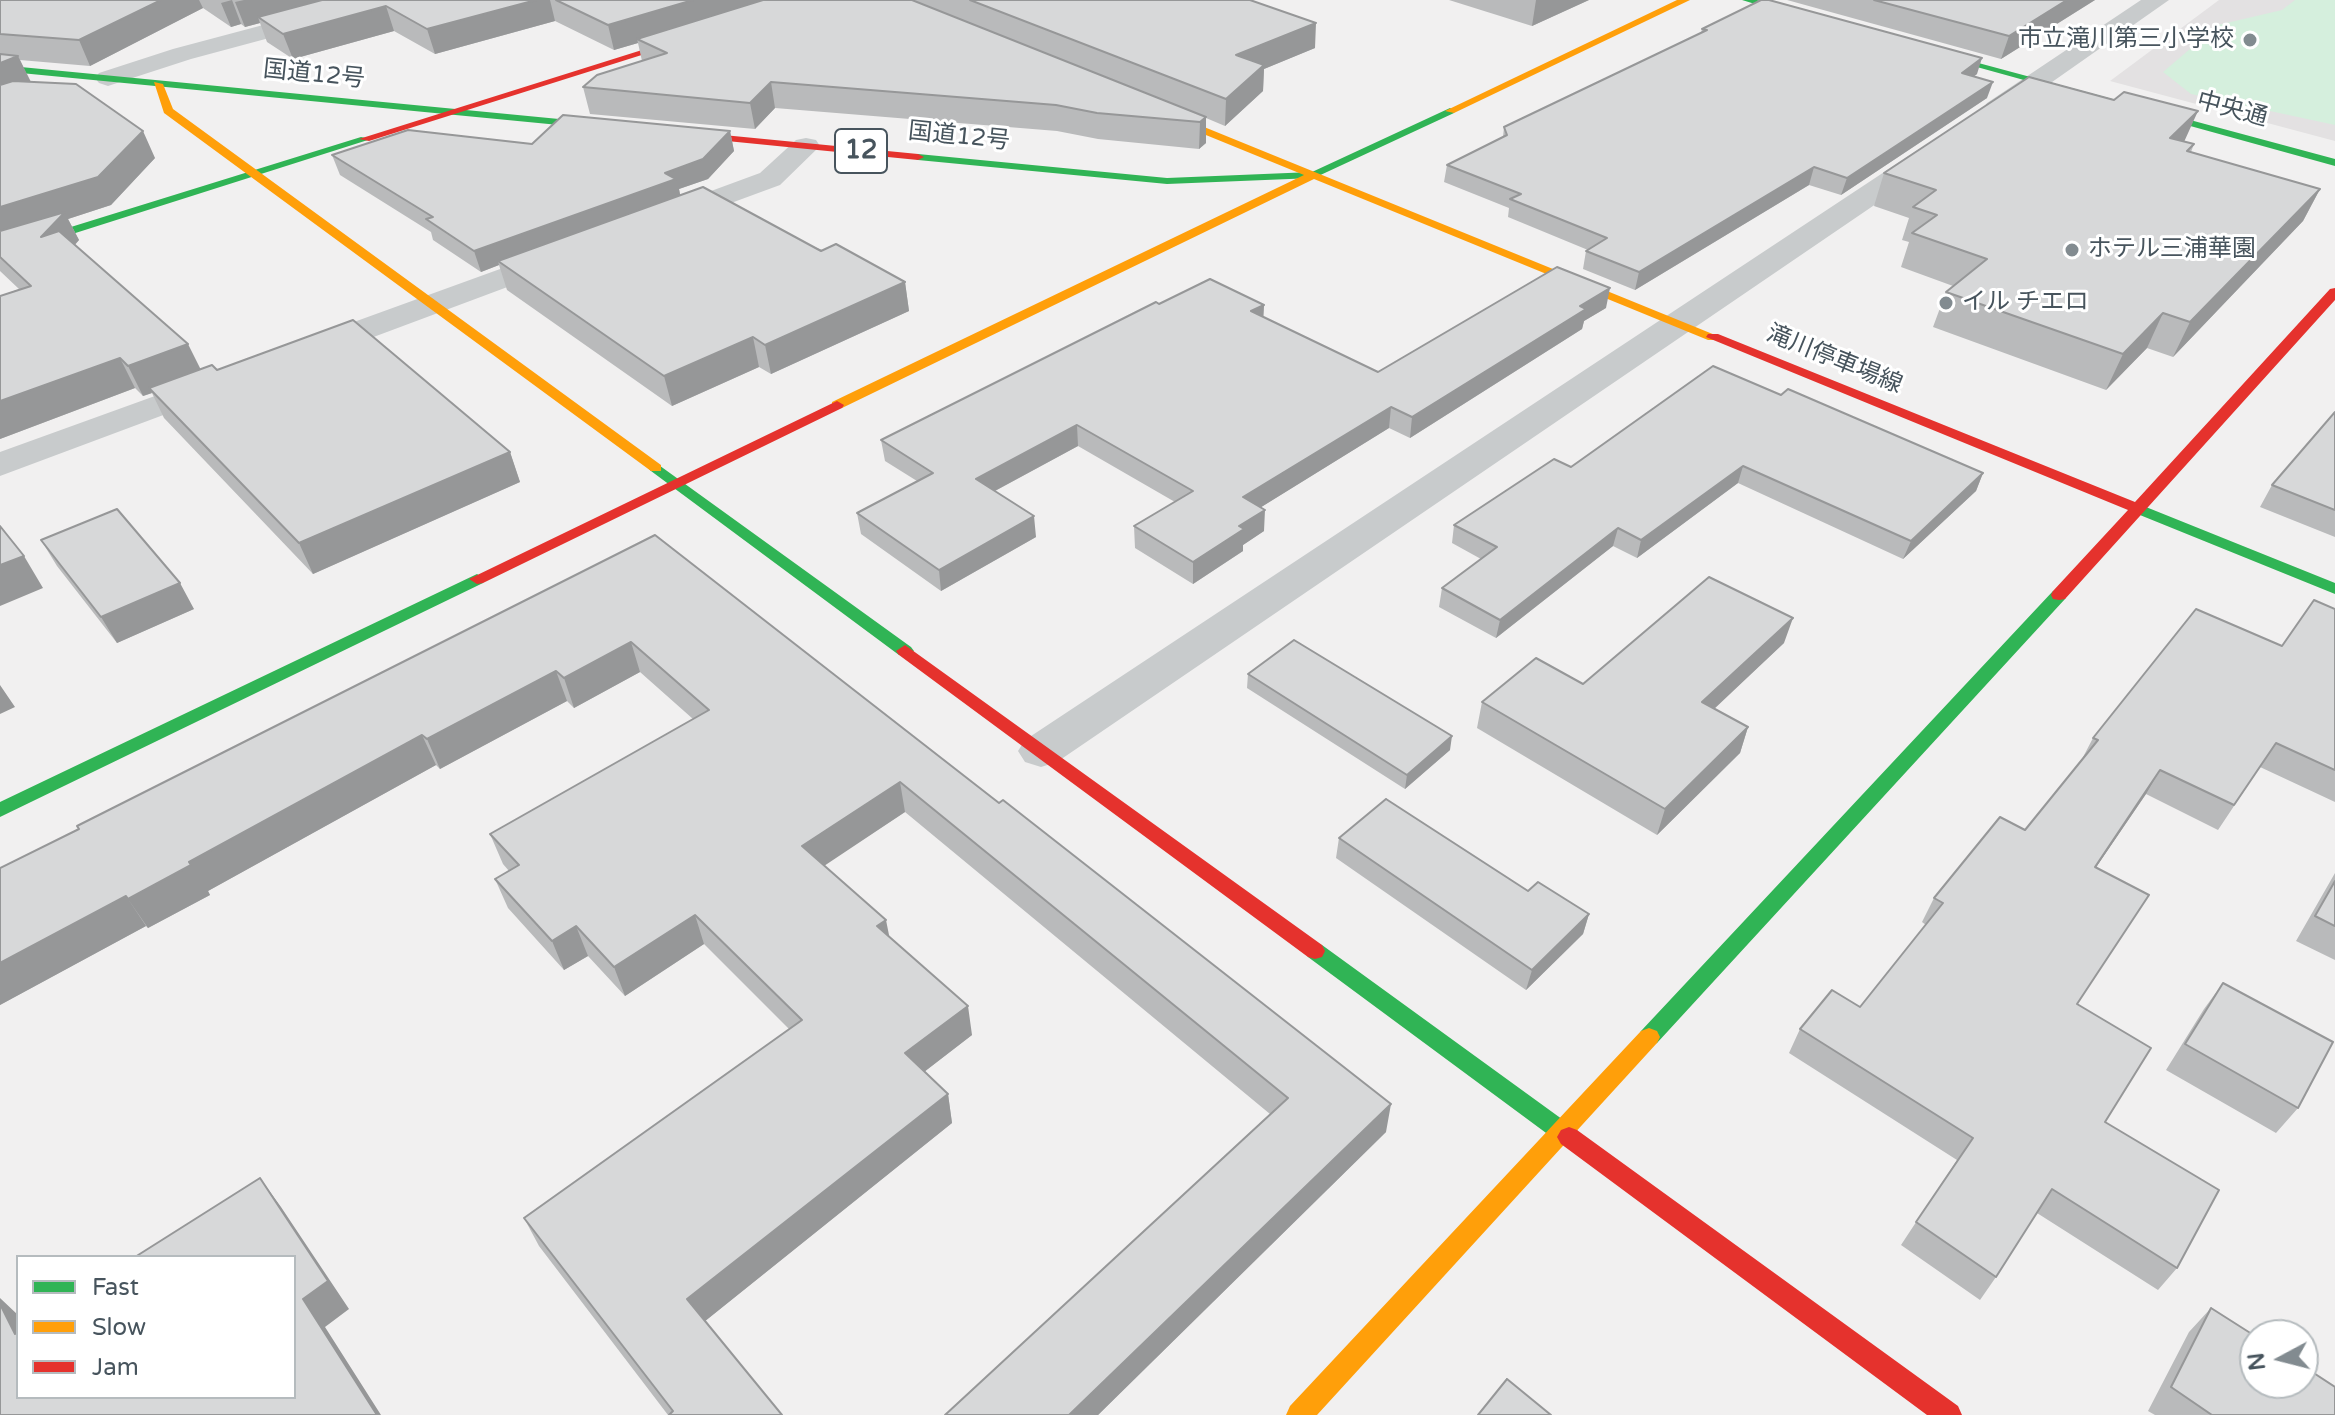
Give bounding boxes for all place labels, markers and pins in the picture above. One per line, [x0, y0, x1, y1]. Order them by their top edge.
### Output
place label: 市立滝川第三小学校 [2018, 26, 2234, 54]
marker: 市立滝川第三小学校 [2241, 31, 2259, 49]
place label: ホテル三浦華園 [2088, 236, 2256, 264]
marker: ホテル三浦華園 [2063, 241, 2081, 259]
place label: イル チエロ [1962, 289, 2088, 317]
marker: イル チエロ [1937, 294, 1955, 312]

